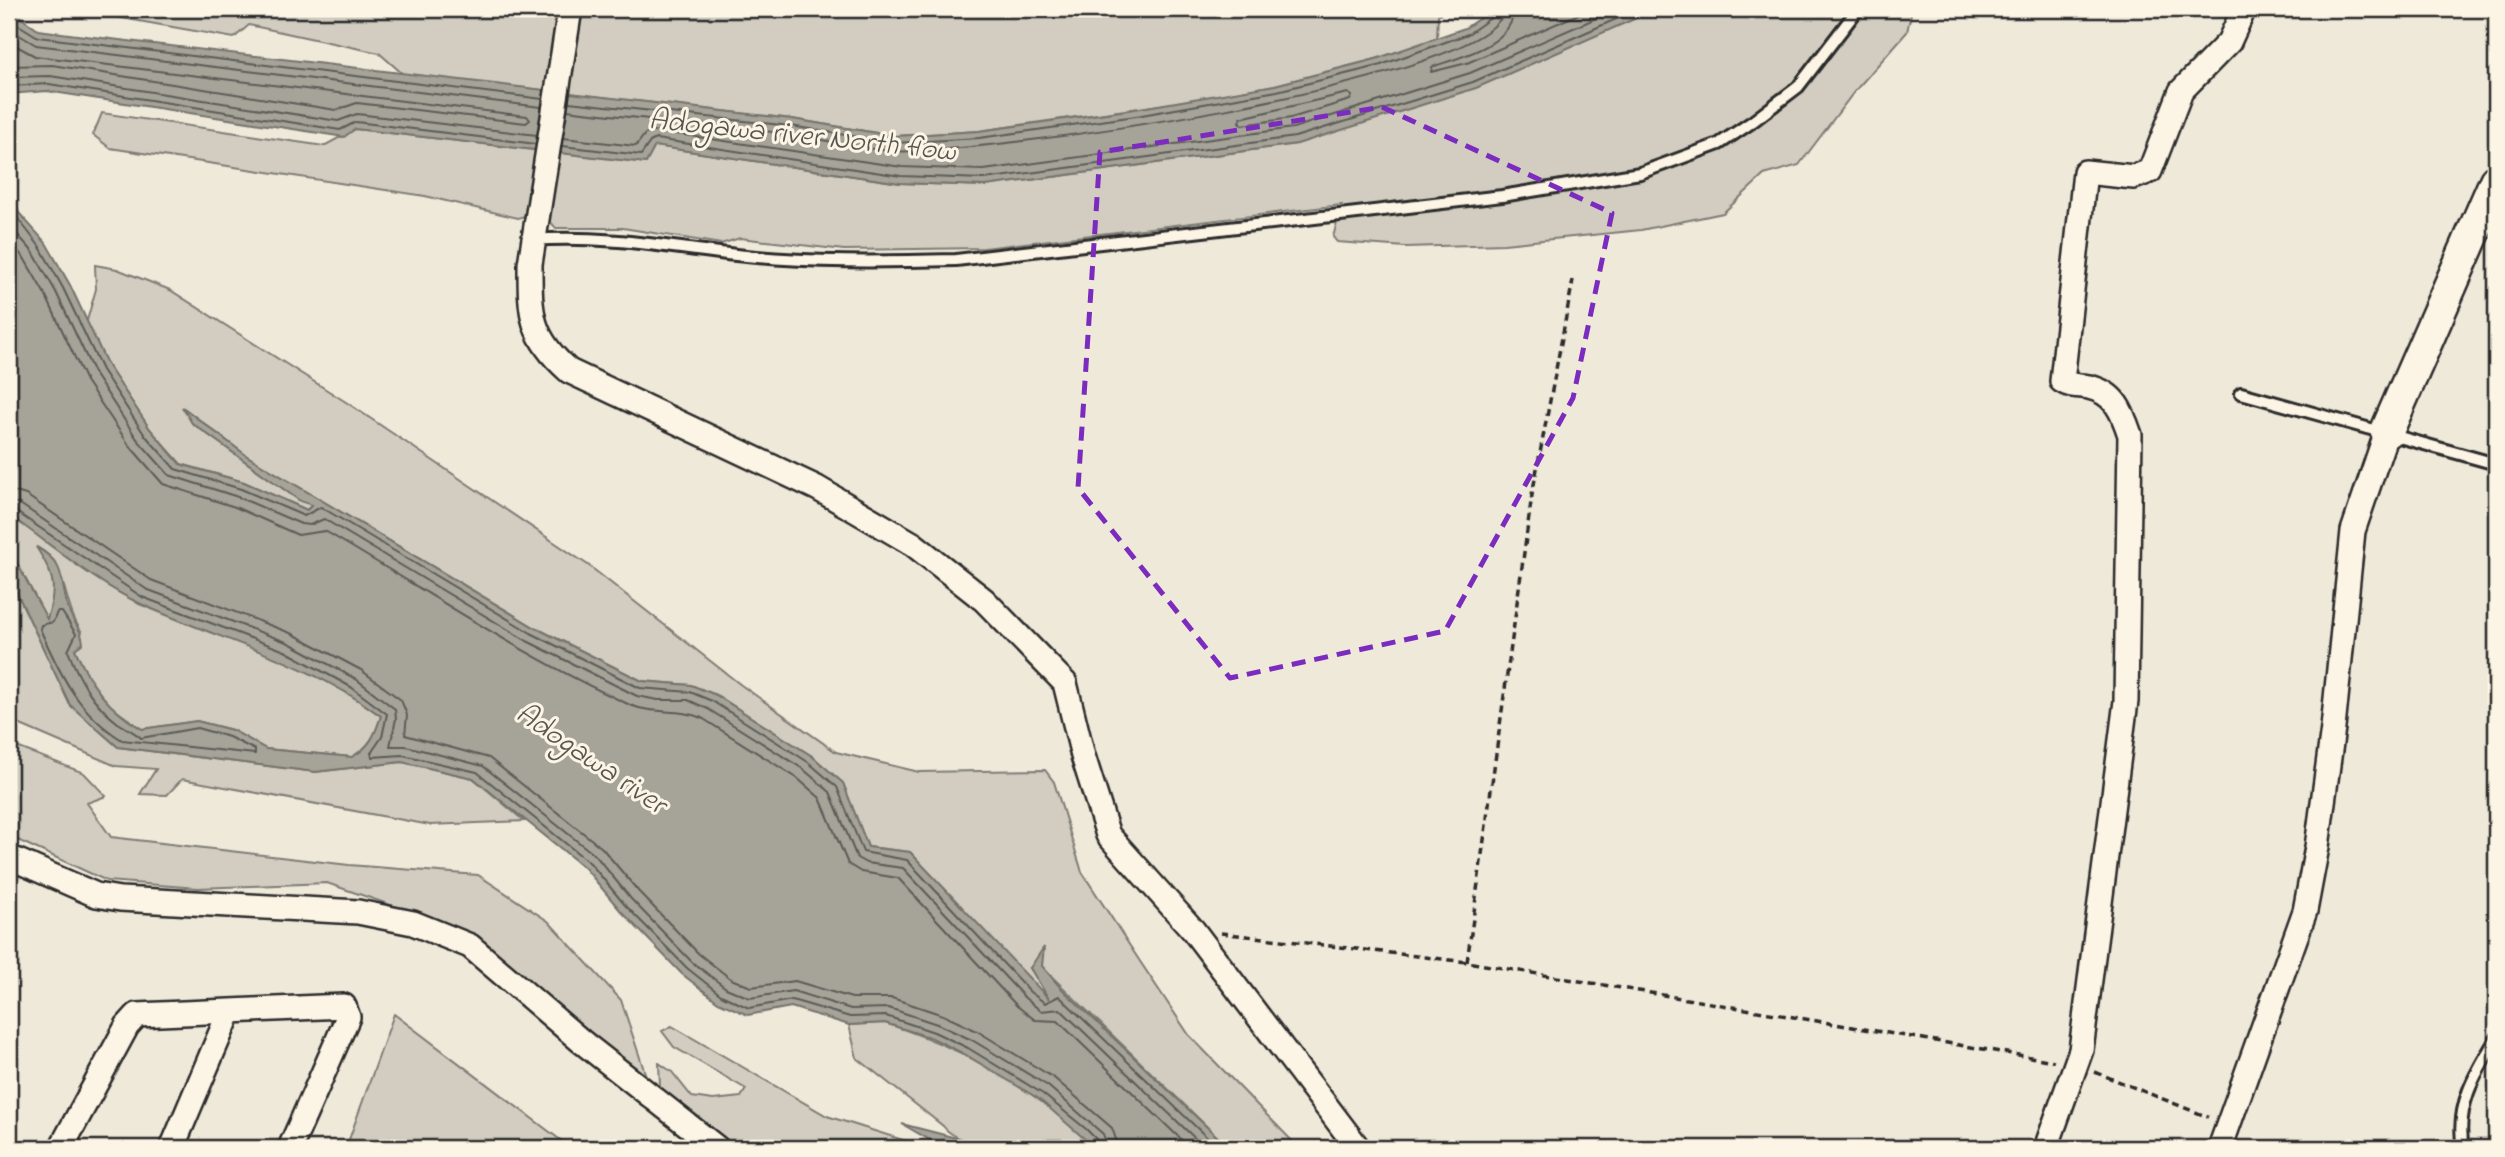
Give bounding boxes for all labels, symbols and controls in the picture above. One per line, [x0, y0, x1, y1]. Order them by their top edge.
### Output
water label: Adogawa river North flow [646, 99, 958, 175]
water label: Adogawa river [506, 693, 677, 829]

